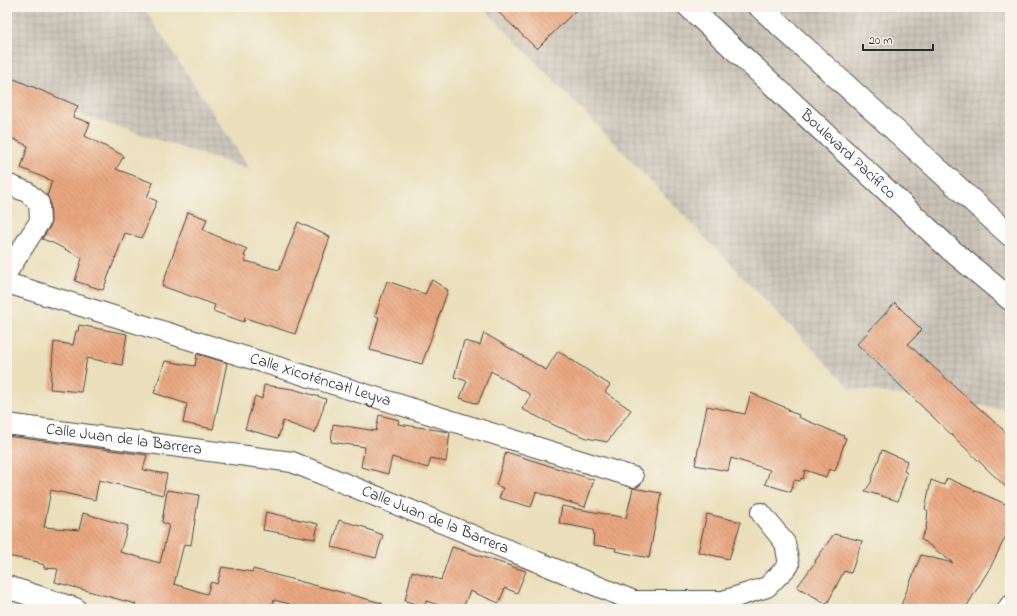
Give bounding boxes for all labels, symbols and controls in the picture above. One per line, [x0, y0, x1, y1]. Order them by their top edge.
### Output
scale bar [863, 26, 933, 52]
text: 20 m [869, 32, 892, 50]
street label: Boulevard Pacífico [794, 103, 902, 205]
street label: Calle Xicoténcatl Leyva [247, 347, 394, 413]
street label: Calle Juan de la Barrera [44, 417, 203, 462]
street label: Calle Juan de la Barrera [358, 479, 512, 561]

